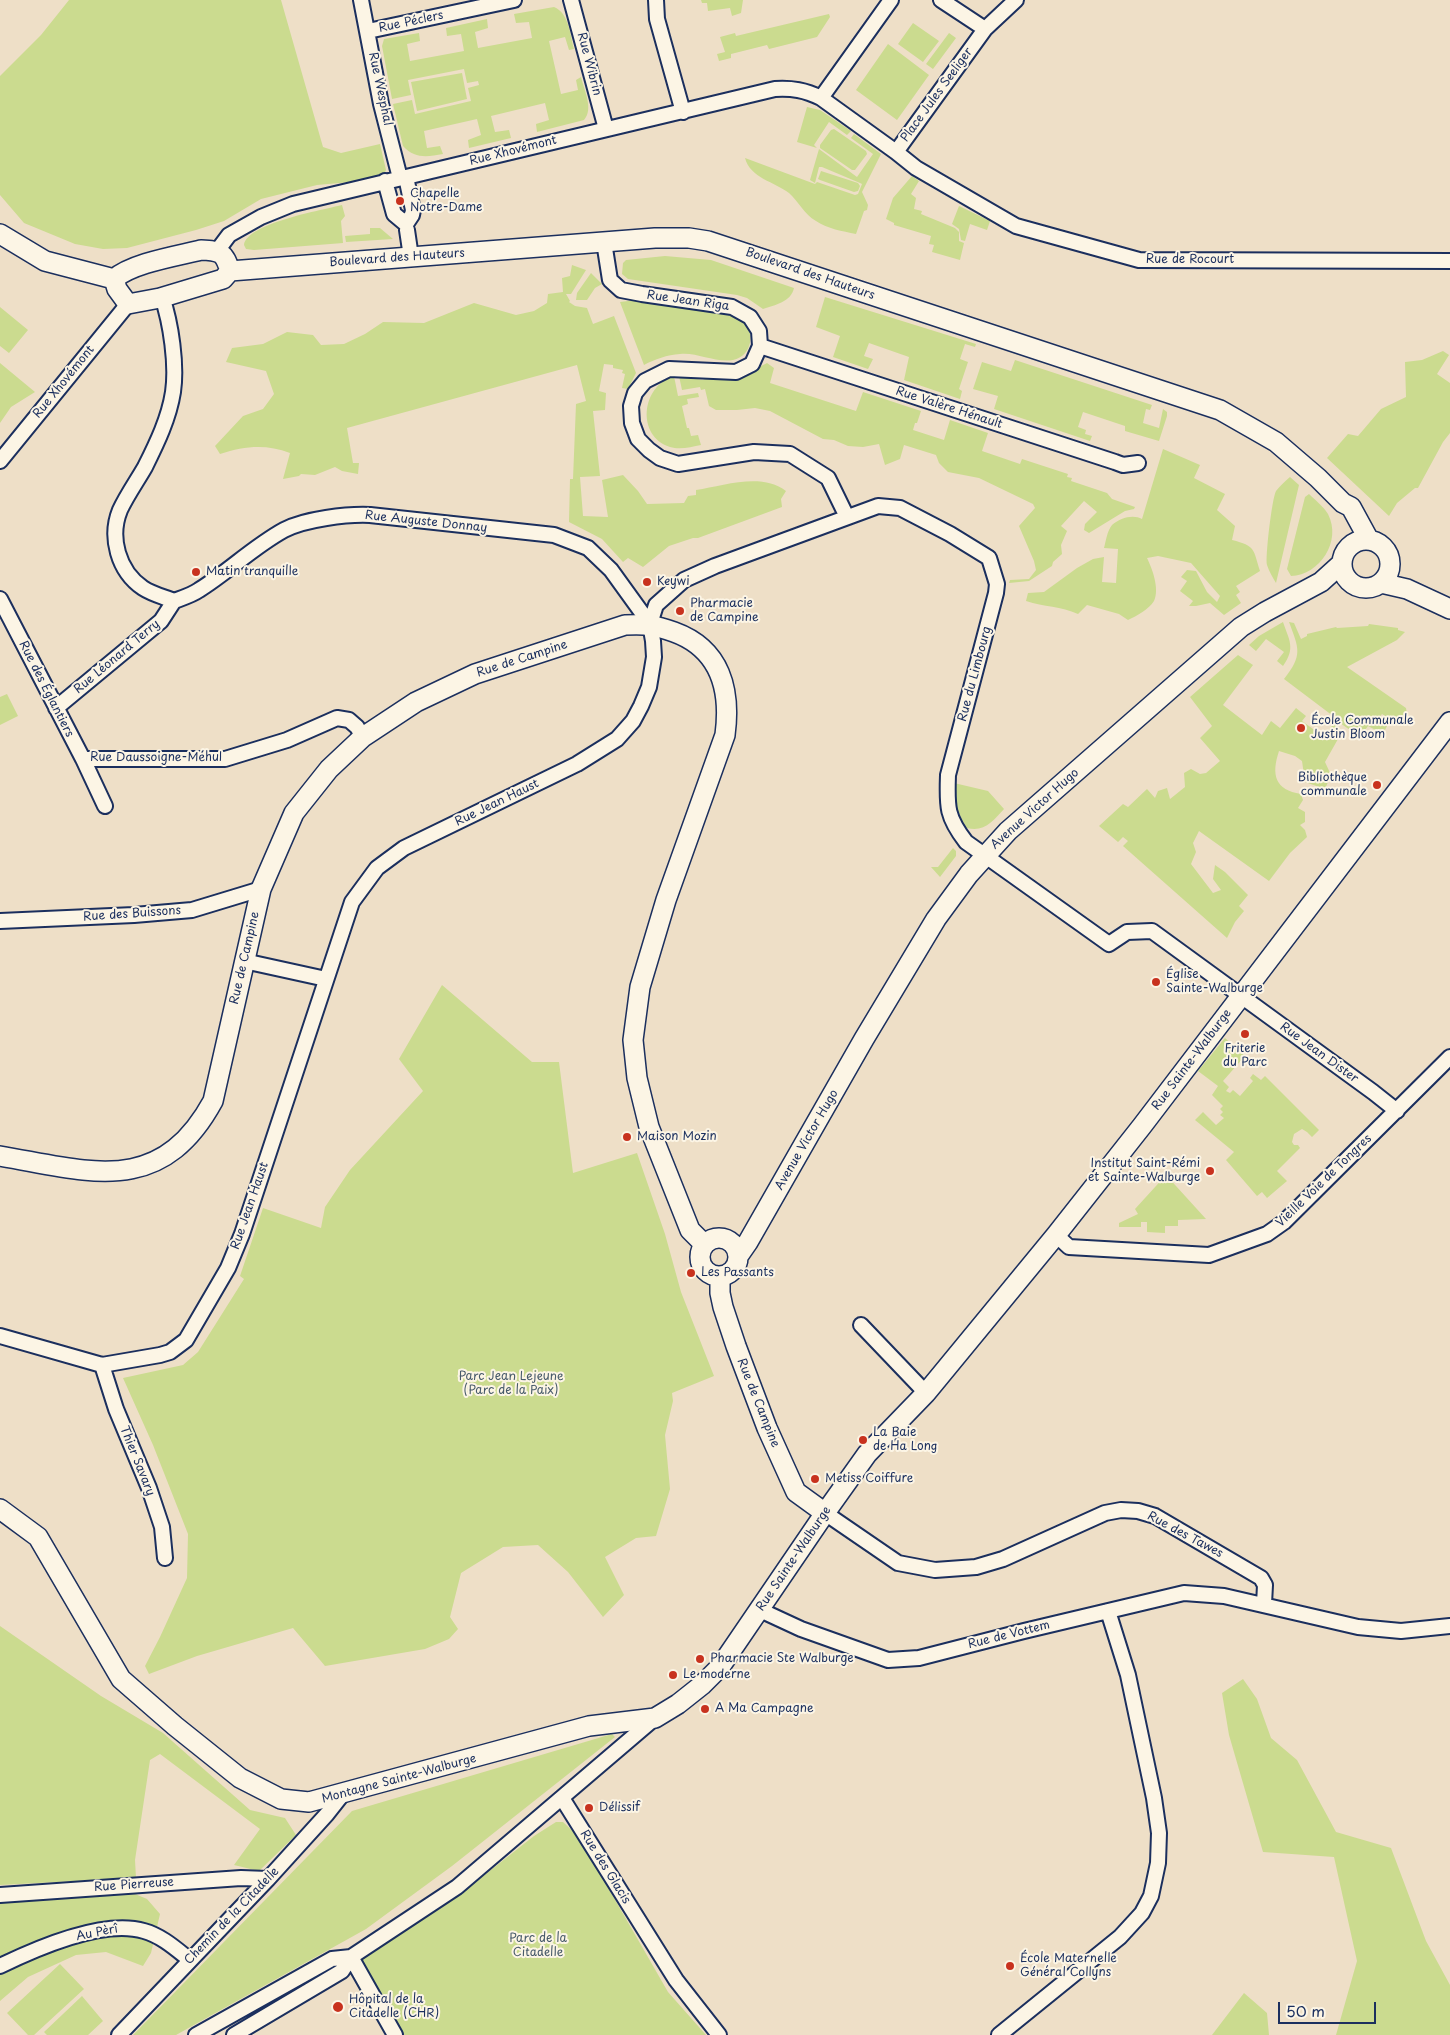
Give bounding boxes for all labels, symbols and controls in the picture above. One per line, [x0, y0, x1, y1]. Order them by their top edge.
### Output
street label: Rue Péclers [377, 8, 445, 36]
street label: Rue Wibrin [574, 31, 604, 97]
street label: Place Jules Seeliger [898, 45, 976, 145]
street label: Rue Wesphal [365, 51, 395, 127]
street label: Rue Xhovémont [468, 133, 558, 169]
place label: Chapelle Notre-Dame [410, 187, 482, 215]
marker: Chapelle Notre-Dame [394, 195, 406, 207]
street label: Boulevard des Hauteurs [743, 245, 877, 303]
street label: Boulevard des Hauteurs [329, 246, 465, 270]
street label: Rue de Rocourt [1146, 253, 1234, 267]
street label: Rue Jean Riga [646, 288, 730, 314]
street label: Rue Xhovémont [30, 343, 98, 421]
street label: Rue Valère Hénault [894, 384, 1004, 432]
street label: Rue Auguste Donnay [364, 508, 488, 536]
place label: Matin tranquille [206, 565, 298, 579]
marker: Matin tranquille [190, 566, 202, 578]
place label: Keywi [657, 575, 689, 589]
marker: Keywi [641, 576, 653, 588]
place label: Pharmacie de Campine [690, 597, 759, 625]
marker: Pharmacie de Campine [674, 605, 686, 617]
street label: Rue Léonard Terry [71, 617, 163, 697]
street label: Rue du Limbourg [955, 625, 995, 723]
street label: Rue des Églantiers [15, 638, 77, 740]
street label: Rue de Campine [475, 638, 569, 680]
place label: École Communale Justin Bloom [1311, 714, 1414, 742]
marker: École Communale Justin Bloom [1295, 722, 1307, 734]
street label: Rue Daussoigne-Méhul [90, 751, 222, 765]
street label: Avenue Victor Hugo [988, 766, 1082, 852]
place label: Bibliothèque communale [1298, 771, 1367, 799]
street label: Rue Jean Haust [453, 776, 541, 830]
marker: Bibliothèque communale [1371, 779, 1383, 791]
street label: Rue des Buissons [83, 903, 181, 925]
street label: Rue de Campine [227, 910, 263, 1006]
place label: Église Sainte-Walburge [1166, 968, 1263, 996]
marker: Église Sainte-Walburge [1150, 976, 1162, 988]
street label: Rue Sainte-Walburge [1149, 1007, 1235, 1113]
street label: Rue Jean Dister [1277, 1020, 1361, 1086]
marker: Friterie du Parc [1239, 1028, 1251, 1040]
place label: Friterie du Parc [1223, 1042, 1267, 1070]
street label: Avenue Victor Hugo [772, 1087, 842, 1193]
place label: Maison Mozin [637, 1130, 717, 1144]
marker: Maison Mozin [621, 1131, 633, 1143]
street label: Vieille Voie de Tongres [1273, 1132, 1375, 1230]
place label: Institut Saint-Rémi et Sainte-Walburge [1088, 1157, 1200, 1185]
street label: Rue Jean Haust [228, 1160, 272, 1252]
marker: Institut Saint-Rémi et Sainte-Walburge [1204, 1165, 1216, 1177]
place label: Les Passants [701, 1266, 774, 1280]
marker: Les Passants [685, 1267, 697, 1279]
street label: Rue de Campine [734, 1356, 782, 1450]
park label: Parc Jean Lejeune (Parc de la Paix) [458, 1370, 564, 1398]
street label: Thier Savary [116, 1424, 158, 1498]
place label: La Baie de Ha Long [873, 1426, 938, 1454]
marker: La Baie de Ha Long [857, 1434, 869, 1446]
place label: Metiss Coiffure [825, 1472, 913, 1486]
marker: Metiss Coiffure [809, 1473, 821, 1485]
street label: Rue Sainte-Walburge [754, 1504, 834, 1614]
street label: Rue des Tawes [1145, 1509, 1225, 1561]
street label: Rue de Vottem [967, 1618, 1051, 1652]
place label: Pharmacie Ste Walburge [710, 1652, 854, 1666]
marker: Pharmacie Ste Walburge [694, 1653, 706, 1665]
place label: Le moderne [683, 1668, 750, 1682]
marker: Le moderne [667, 1669, 679, 1681]
place label: A Ma Campagne [715, 1702, 814, 1716]
marker: A Ma Campagne [699, 1703, 711, 1715]
street label: Montagne Sainte-Walburge [320, 1751, 478, 1807]
place label: Délissif [599, 1801, 640, 1815]
marker: Délissif [583, 1802, 595, 1814]
street label: Rue des Glacis [577, 1828, 633, 1906]
street label: Chemin de la Citadelle [182, 1864, 282, 1968]
street label: Rue Pierreuse [94, 1875, 174, 1895]
street label: Au Pèrî [75, 1922, 119, 1944]
park label: Parc de la Citadelle [509, 1932, 567, 1960]
place label: École Maternelle Général Collyns [1020, 1952, 1117, 1980]
marker: École Maternelle Général Collyns [1004, 1960, 1016, 1972]
scale bar [1280, 1992, 1378, 2024]
place label: Hôpital de la Citadelle (CHR) [349, 1993, 439, 2021]
text: 50 m [1286, 1999, 1325, 2022]
marker: Hôpital de la Citadelle (CHR) [331, 2000, 345, 2014]

